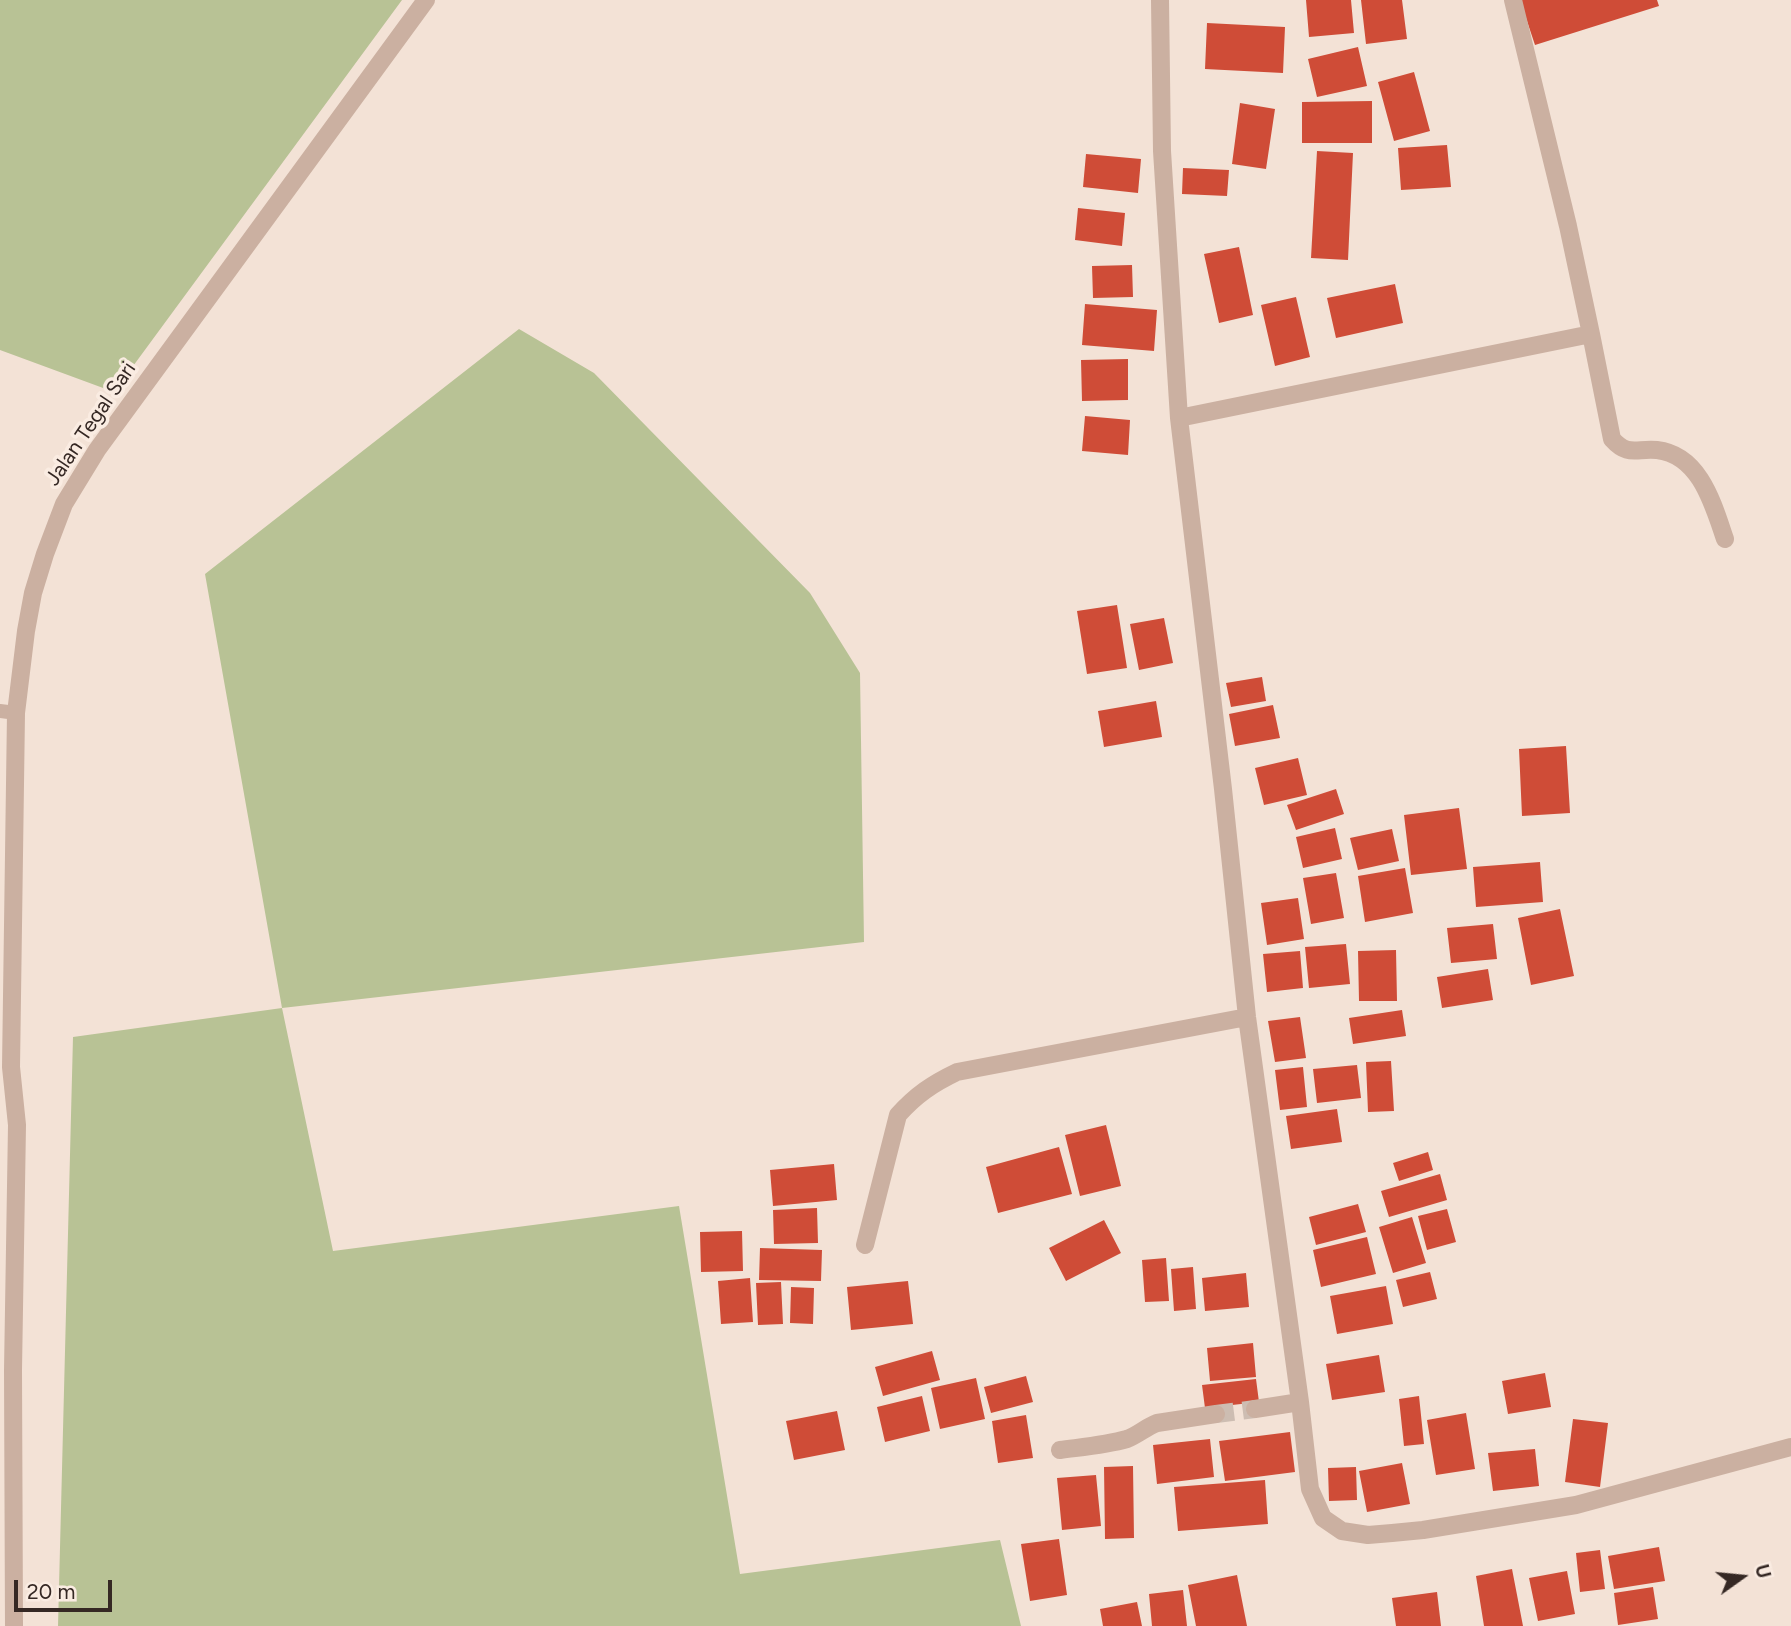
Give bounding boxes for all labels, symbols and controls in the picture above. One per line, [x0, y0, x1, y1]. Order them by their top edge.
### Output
street label: Jalan Tegal Sari [40, 357, 142, 491]
north arrow [1707, 1542, 1777, 1612]
text: U [1750, 1562, 1776, 1581]
scale bar [18, 1566, 116, 1610]
text: 20 m [27, 1579, 75, 1604]

